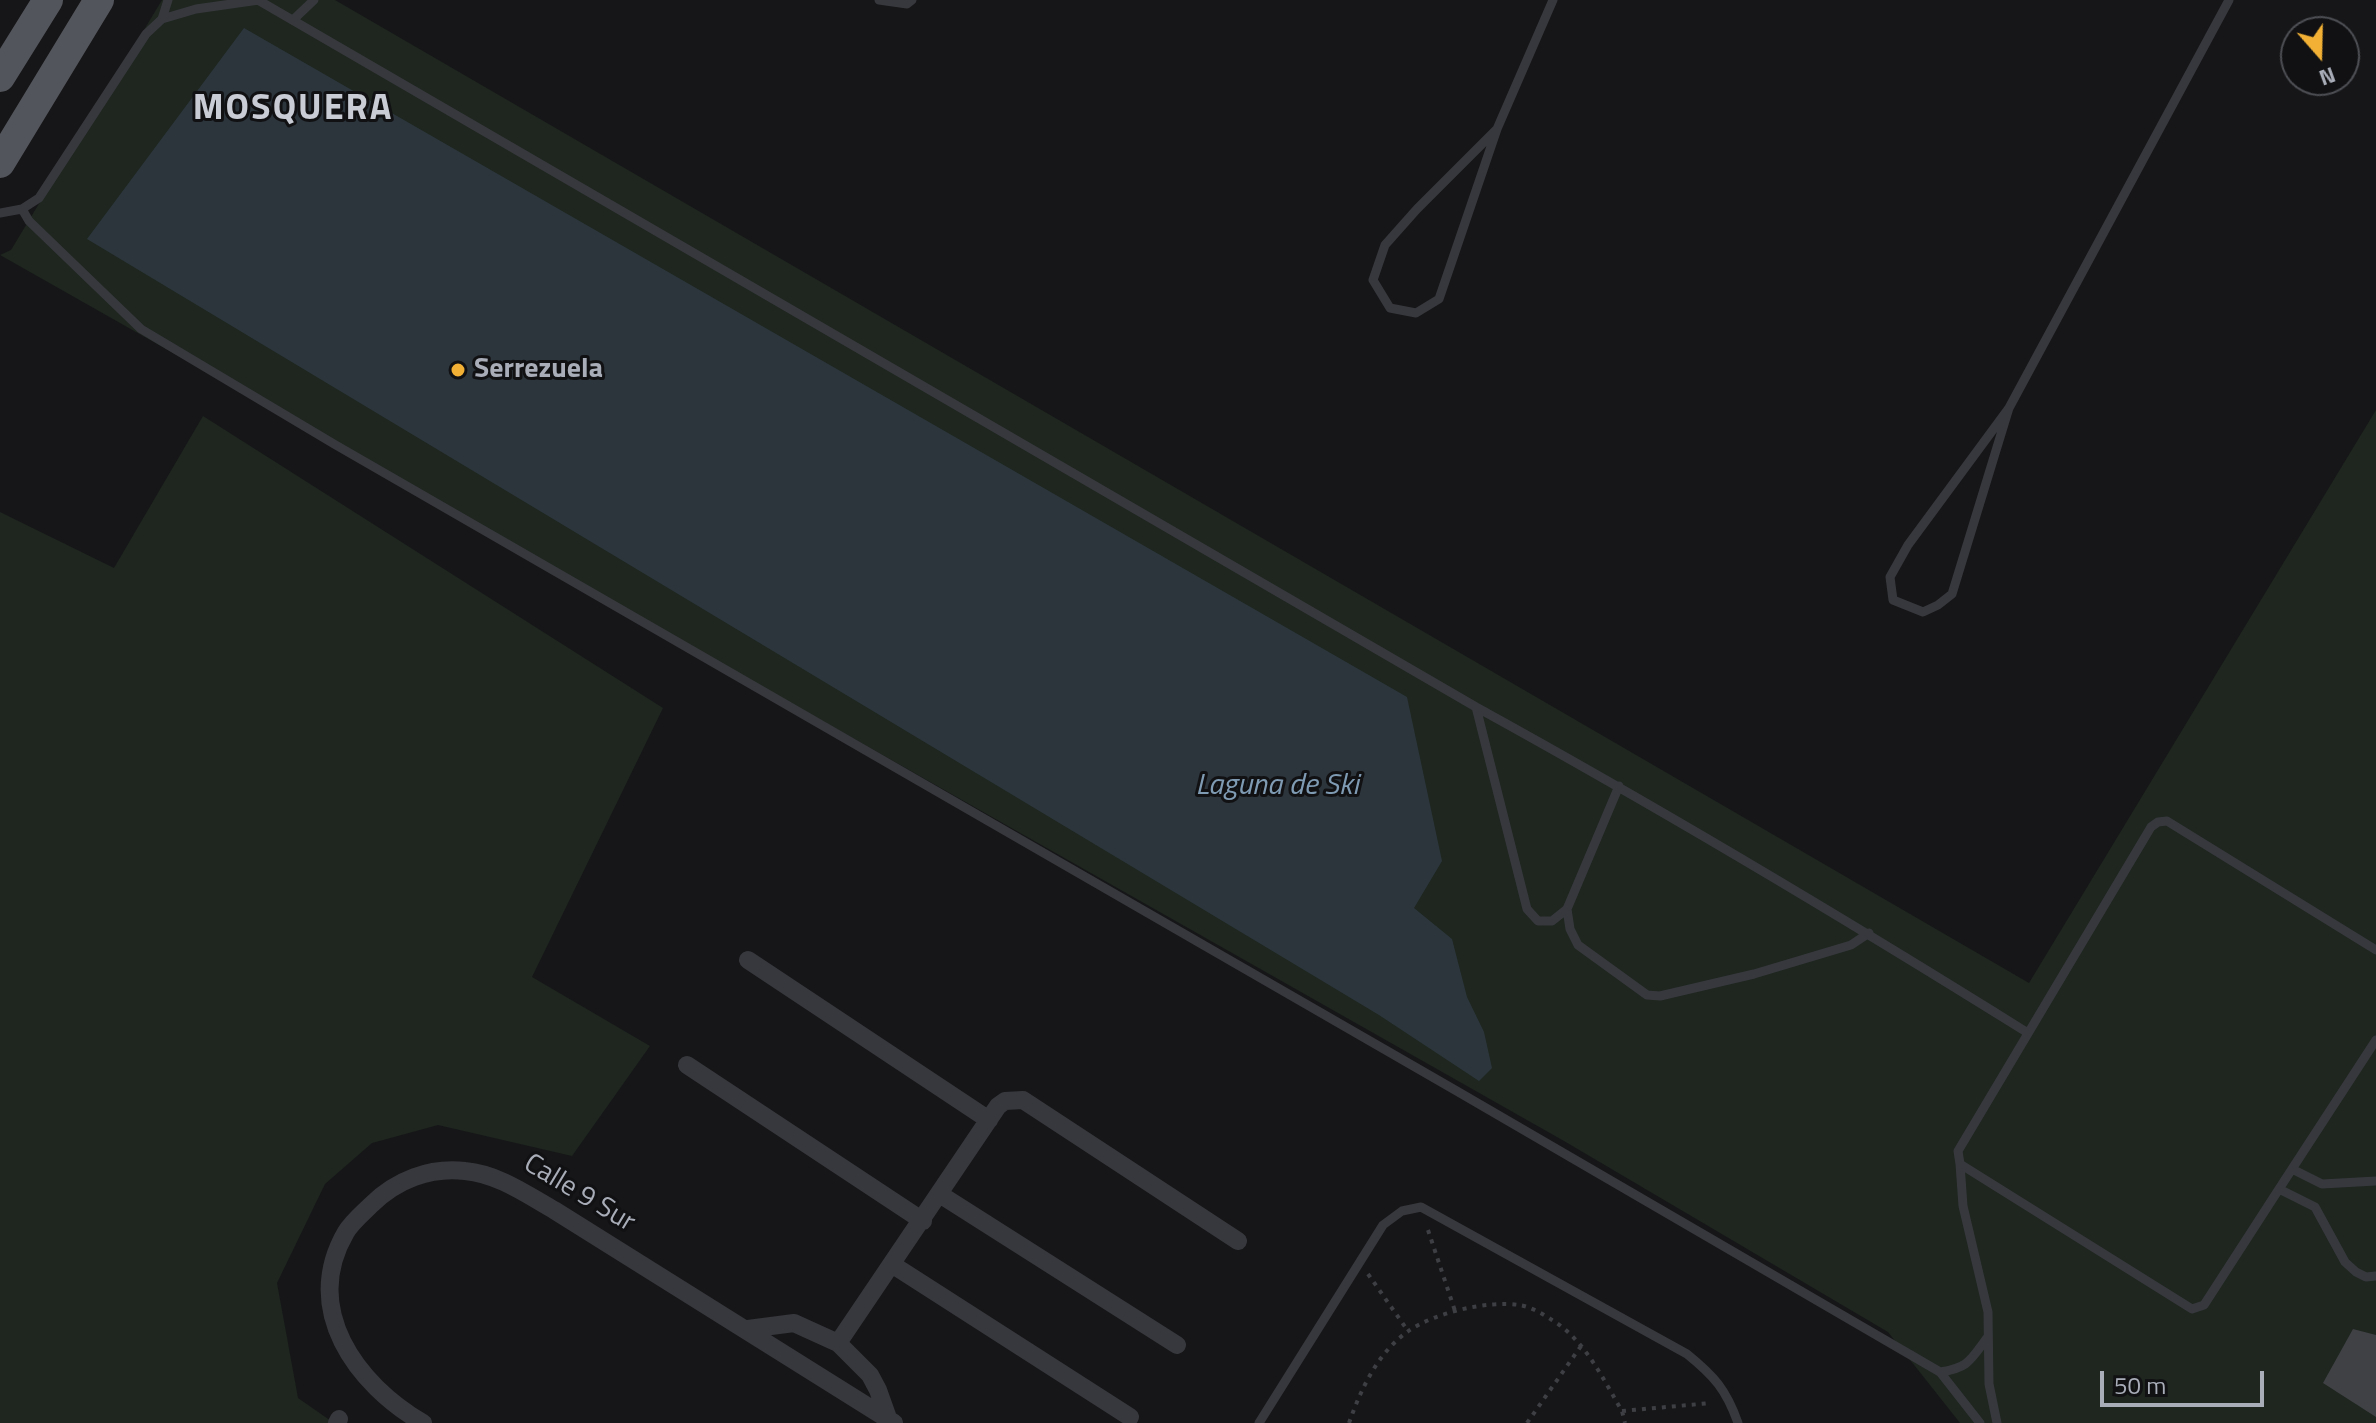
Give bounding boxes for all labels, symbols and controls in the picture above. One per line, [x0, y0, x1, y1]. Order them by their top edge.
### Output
north arrow [2280, 16, 2360, 96]
text: N [2315, 58, 2341, 95]
district label: MOSQUERA [193, 88, 393, 132]
place label: Serrezuela [474, 353, 603, 387]
marker: Serrezuela [449, 361, 467, 379]
water label: Laguna de Ski [1195, 769, 1359, 805]
street label: Calle 9 Sur [517, 1148, 641, 1240]
scale bar [2104, 1355, 2268, 1405]
text: 50 m [2114, 1367, 2166, 1403]

